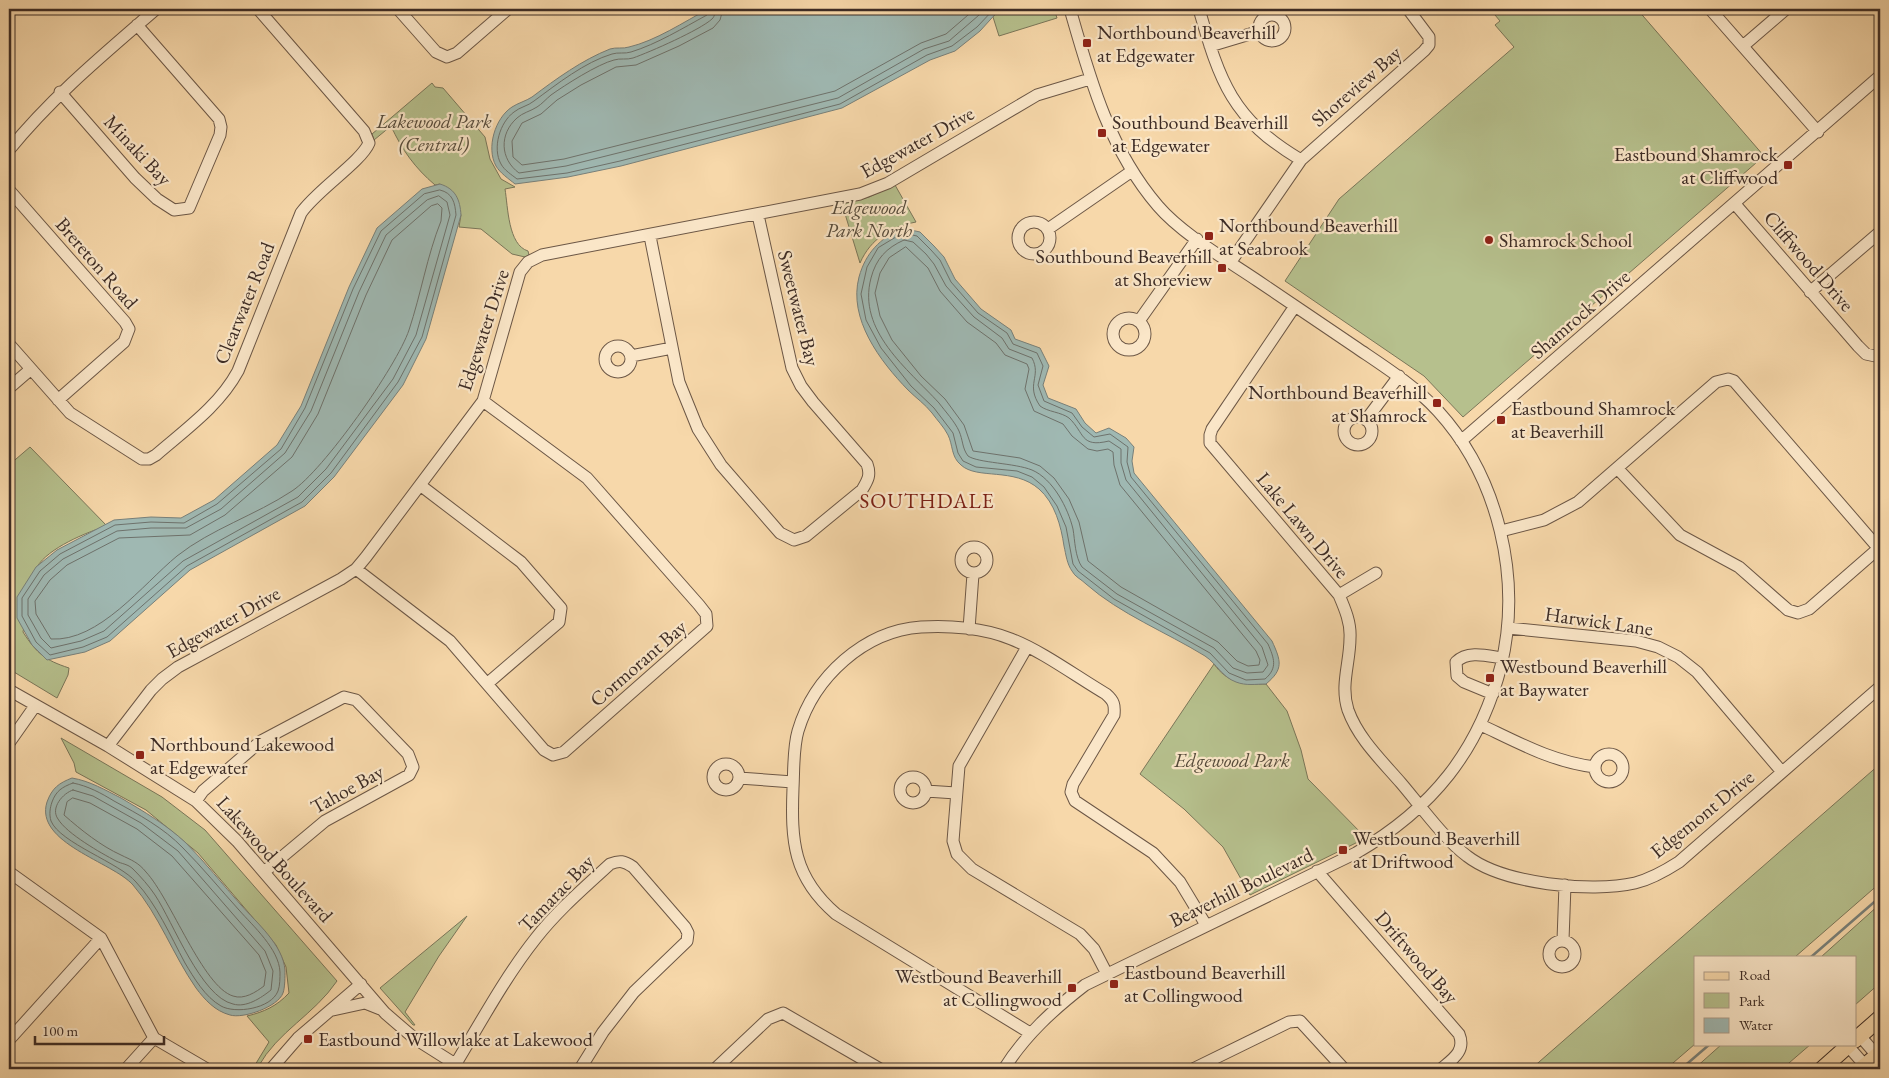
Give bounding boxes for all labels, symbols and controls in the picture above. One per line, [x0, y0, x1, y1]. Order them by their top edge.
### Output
place label: Northbound Beaverhill at Edgewater [1097, 19, 1276, 68]
marker: Northbound Beaverhill at Edgewater [1081, 37, 1093, 49]
street label: Shoreview Bay [1305, 39, 1407, 132]
street label: Edgewater Drive [855, 100, 979, 184]
park label: Lakewood Park (Central) [375, 108, 492, 157]
street label: Minaki Bay [98, 109, 178, 191]
place label: Southbound Beaverhill at Edgewater [1112, 109, 1289, 158]
marker: Southbound Beaverhill at Edgewater [1096, 127, 1108, 139]
place label: Eastbound Shamrock at Cliffwood [1614, 141, 1779, 190]
marker: Eastbound Shamrock at Cliffwood [1782, 159, 1794, 171]
park label: Edgewood Park North [826, 194, 912, 243]
street label: Cliffwood Drive [1758, 205, 1860, 317]
street label: Brereton Road [50, 212, 145, 315]
place label: Northbound Beaverhill at Seabrook [1219, 212, 1398, 261]
place label: Shamrock School [1499, 227, 1632, 253]
marker: Northbound Beaverhill at Seabrook [1203, 230, 1215, 242]
marker: Shamrock School [1483, 234, 1495, 246]
street label: Clearwater Road [208, 237, 281, 368]
place label: Southbound Beaverhill at Shoreview [1036, 243, 1212, 292]
street label: Sweetwater Bay [772, 247, 826, 369]
marker: Southbound Beaverhill at Shoreview [1216, 262, 1228, 274]
street label: Shamrock Drive [1525, 263, 1635, 364]
street label: Edgewater Drive [451, 266, 515, 394]
place label: Northbound Beaverhill at Shamrock [1248, 379, 1428, 428]
place label: Eastbound Shamrock at Beaverhill [1511, 395, 1676, 444]
marker: Northbound Beaverhill at Shamrock [1431, 397, 1443, 409]
marker: Eastbound Shamrock at Beaverhill [1495, 414, 1507, 426]
street label: Lake Lawn Drive [1251, 466, 1355, 584]
district label: SOUTHDALE [859, 487, 995, 514]
street label: Edgewater Drive [161, 580, 285, 664]
street label: Harwick Lane [1543, 601, 1655, 641]
street label: Cormorant Bay [584, 614, 692, 712]
place label: Westbound Beaverhill at Baywater [1500, 653, 1667, 702]
marker: Westbound Beaverhill at Baywater [1484, 672, 1496, 684]
place label: Northbound Lakewood at Edgewater [150, 731, 335, 780]
park label: Edgewood Park [1173, 747, 1290, 773]
marker: Northbound Lakewood at Edgewater [134, 749, 146, 761]
street label: Tahoe Bay [306, 758, 388, 820]
street label: Edgemont Drive [1645, 764, 1759, 864]
street label: Lakewood Boulevard [211, 790, 339, 929]
place label: Westbound Beaverhill at Driftwood [1353, 825, 1520, 874]
street label: Beaverhill Boulevard [1165, 841, 1318, 933]
marker: Westbound Beaverhill at Driftwood [1337, 844, 1349, 856]
street label: Tamarac Bay [513, 849, 600, 937]
street label: Driftwood Bay [1370, 905, 1465, 1009]
legend [1694, 956, 1856, 1046]
place label: Eastbound Beaverhill at Collingwood [1124, 959, 1286, 1008]
place label: Westbound Beaverhill at Collingwood [895, 963, 1063, 1012]
text: Road [1739, 965, 1771, 984]
marker: Eastbound Beaverhill at Collingwood [1108, 978, 1120, 990]
marker: Westbound Beaverhill at Collingwood [1066, 982, 1078, 994]
text: Park [1739, 991, 1766, 1010]
scale bar [35, 1013, 164, 1045]
text: Water [1739, 1015, 1773, 1034]
text: 100 m [42, 1021, 79, 1040]
place label: Eastbound Willowlake at Lakewood [318, 1026, 594, 1052]
marker: Eastbound Willowlake at Lakewood [302, 1033, 314, 1045]

